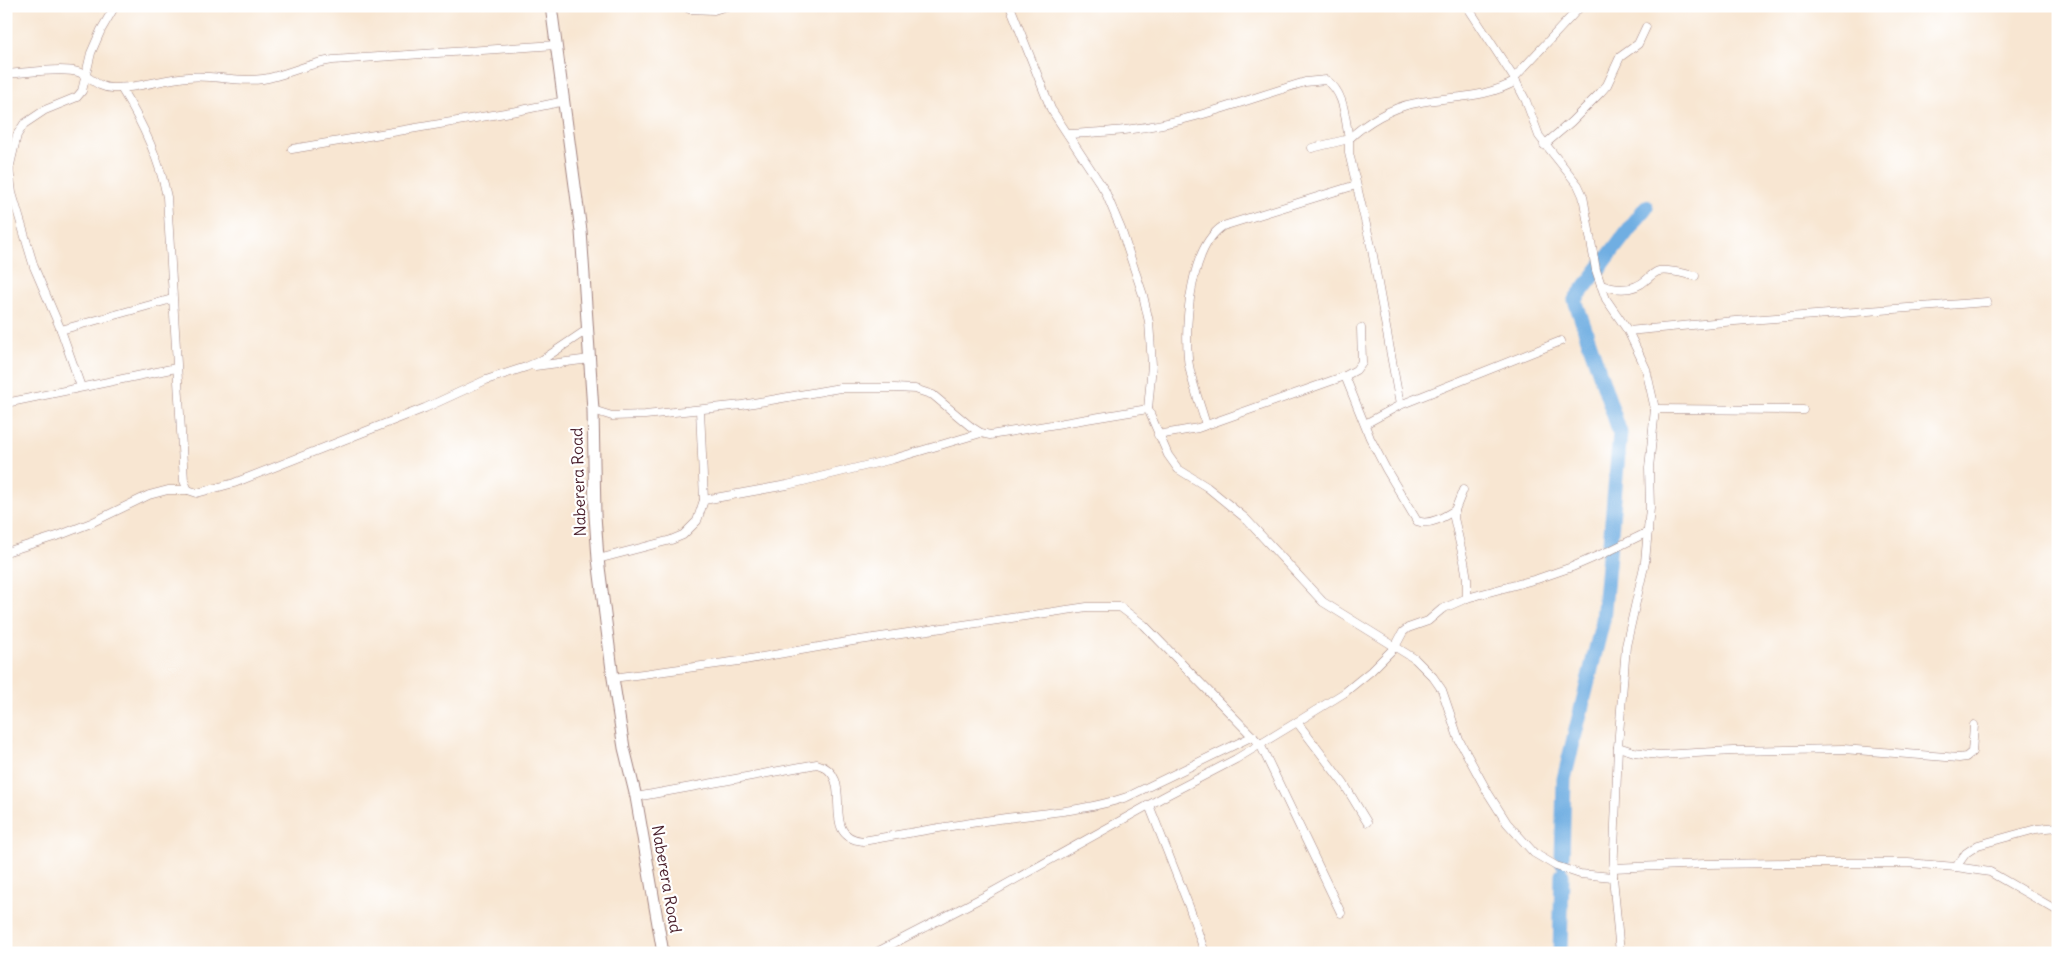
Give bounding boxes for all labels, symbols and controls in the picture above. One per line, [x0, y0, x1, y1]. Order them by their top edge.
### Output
street label: Naberera Road [566, 427, 590, 537]
street label: Naberera Road [648, 824, 686, 934]

